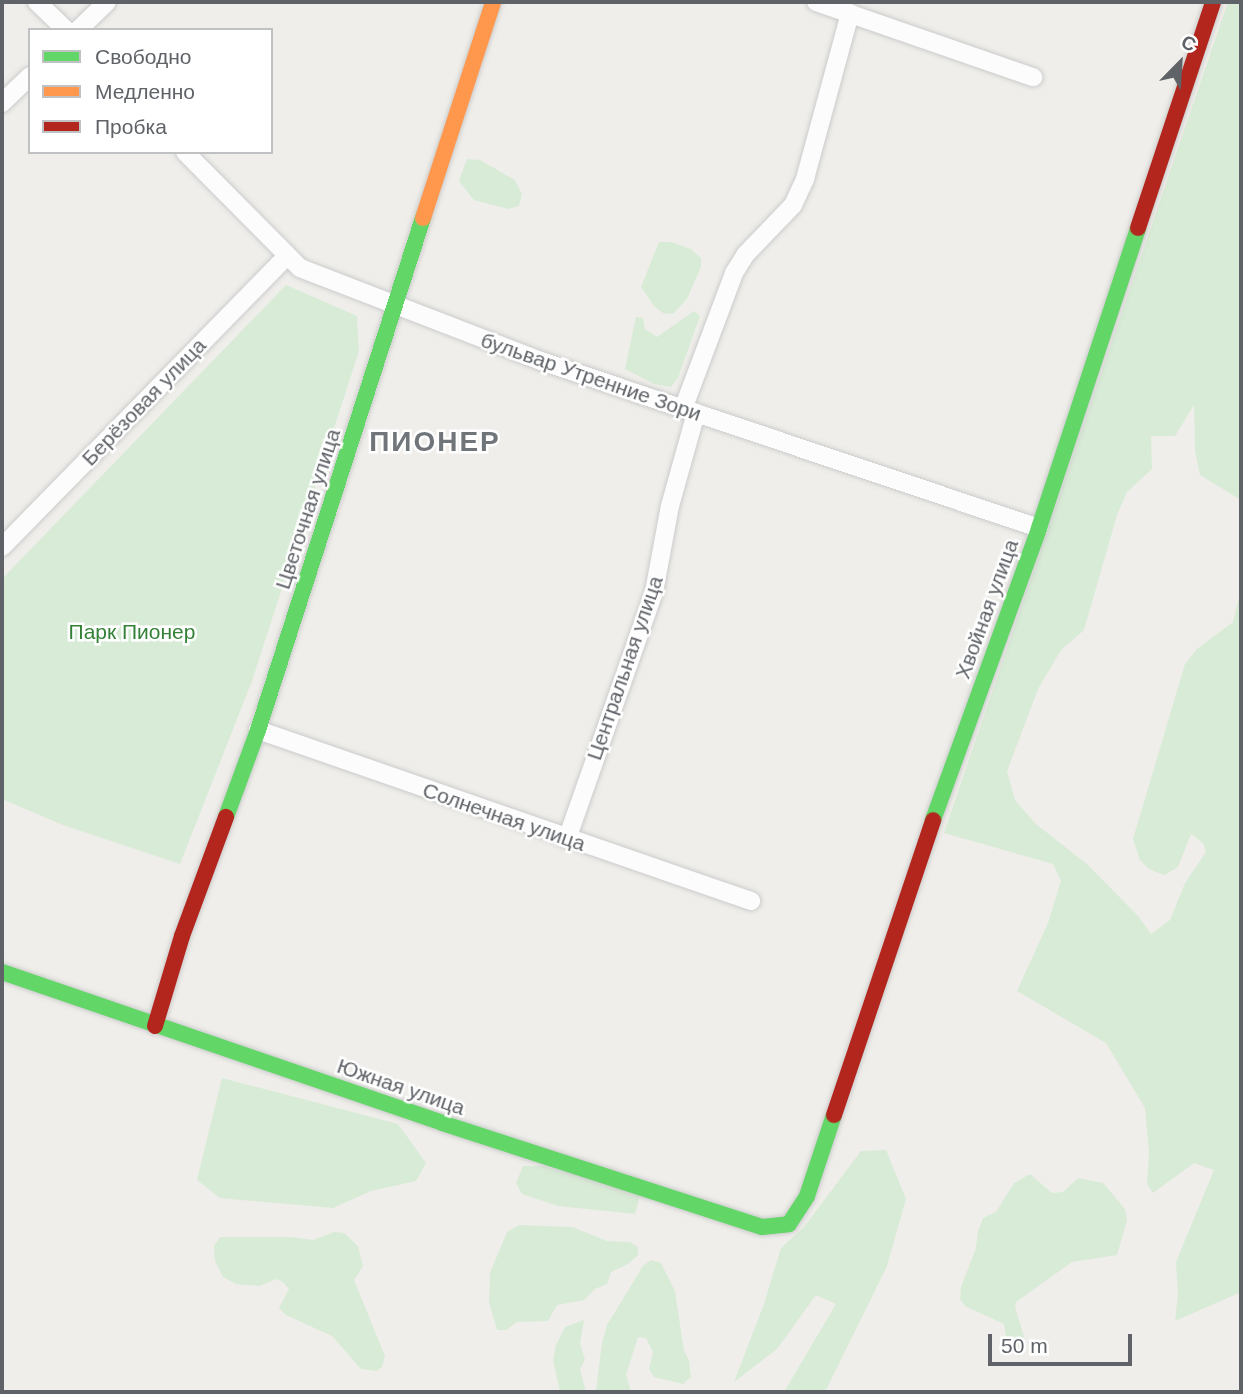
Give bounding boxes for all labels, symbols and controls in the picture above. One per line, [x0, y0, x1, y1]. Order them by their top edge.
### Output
legend [28, 28, 273, 154]
north arrow [1145, 28, 1215, 98]
text: С [1178, 31, 1199, 56]
text: Свободно [95, 45, 192, 68]
text: Медленно [95, 80, 195, 103]
text: Пробка [95, 115, 167, 138]
street label: бульвар Утренние Зори [477, 327, 705, 427]
street label: Берёзовая улица [77, 333, 211, 471]
district label: ПИОНЕР [370, 425, 500, 459]
street label: Цветочная улица [270, 426, 346, 592]
street label: Хвойная улица [950, 536, 1024, 682]
street label: Центральная улица [582, 573, 668, 763]
park label: Парк Пионер [69, 619, 195, 645]
street label: Солнечная улица [419, 777, 589, 857]
street label: Южная улица [334, 1053, 468, 1121]
scale bar [991, 1320, 1134, 1364]
text: 50 m [1001, 1334, 1048, 1357]

